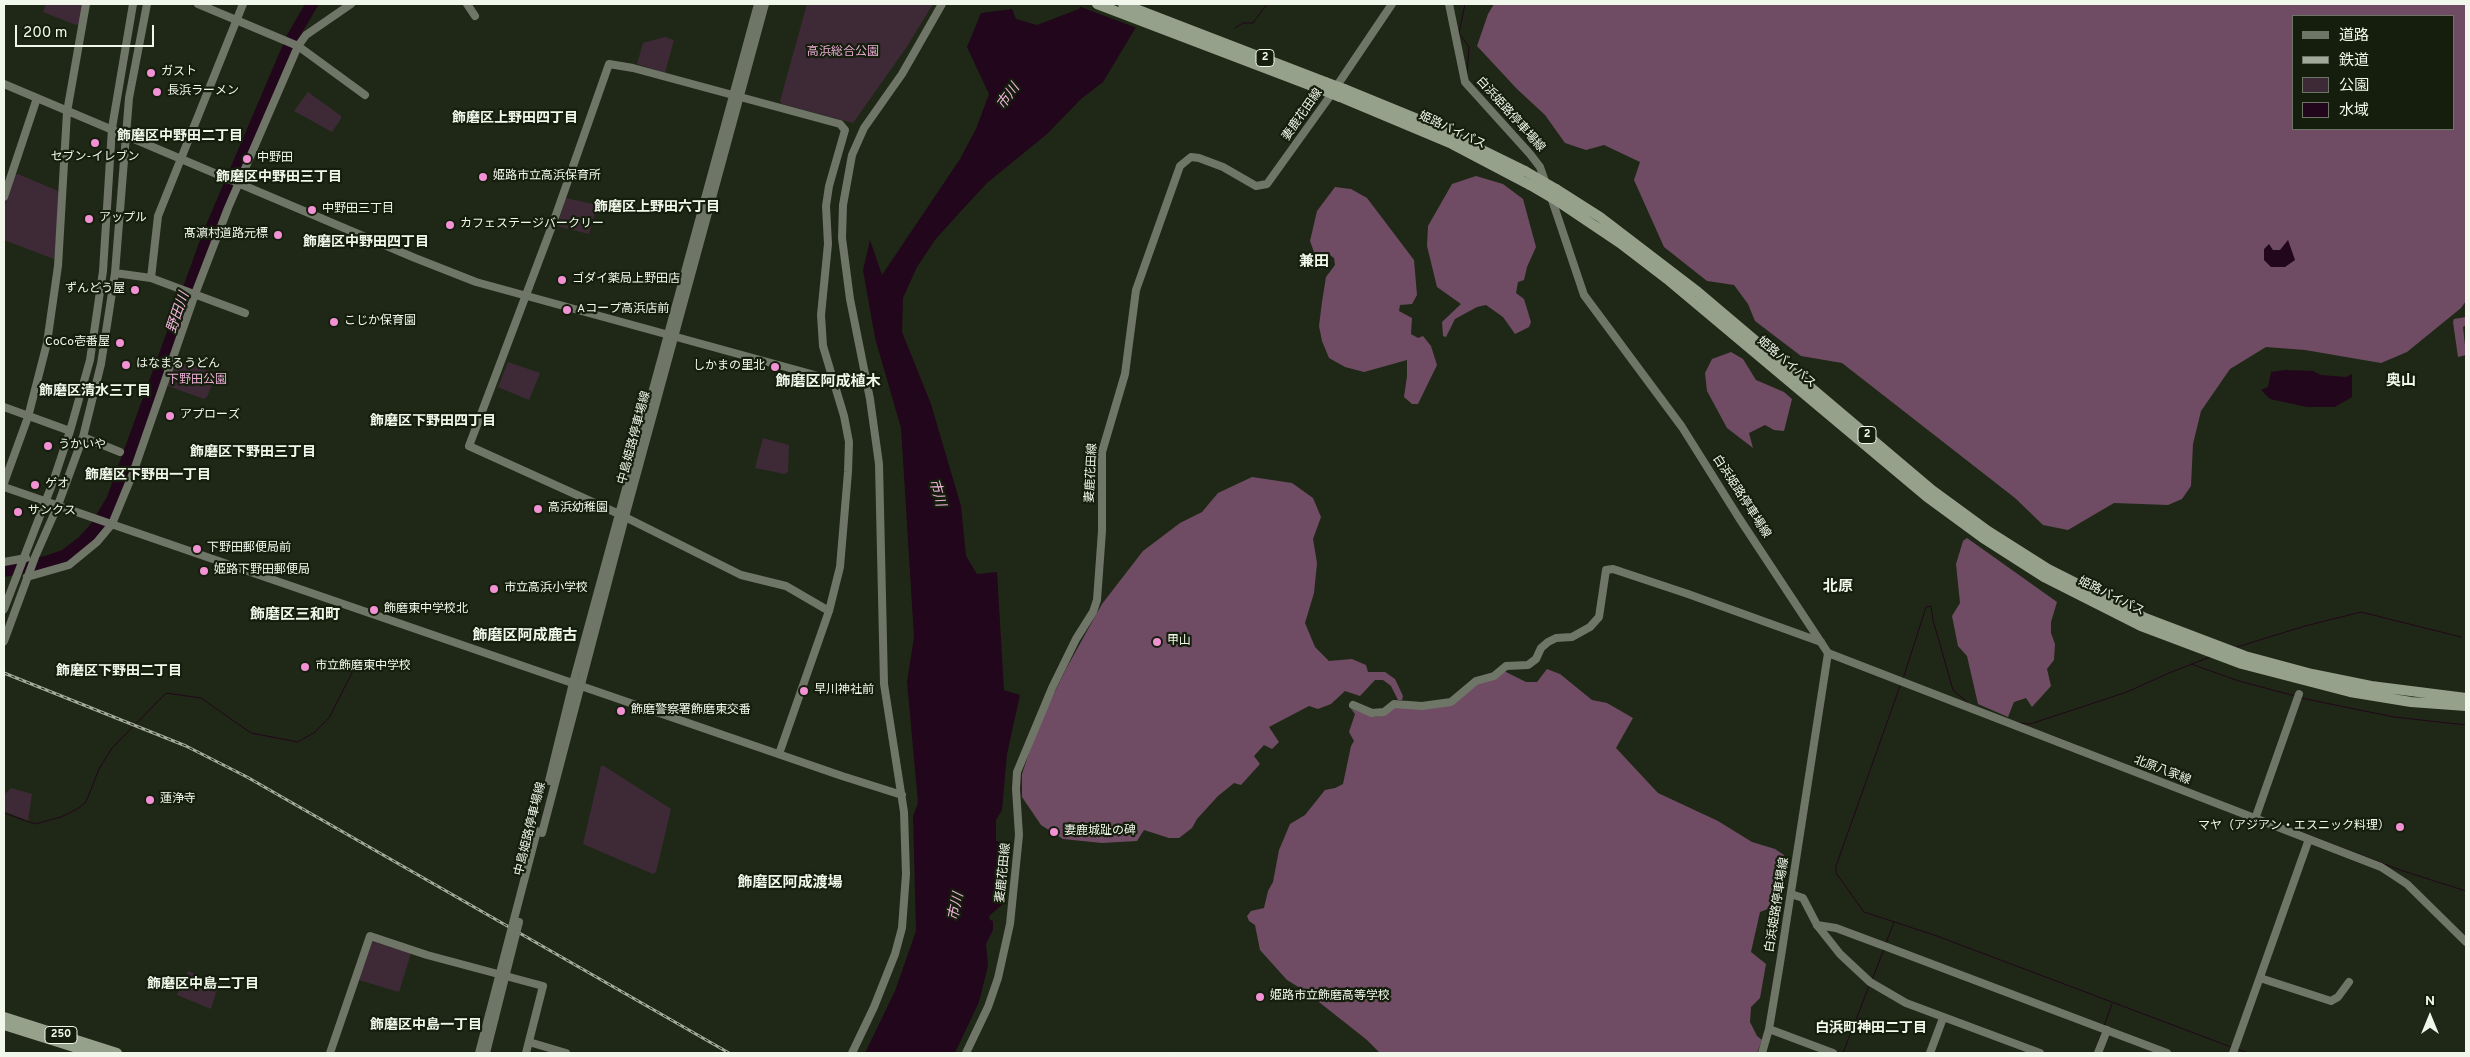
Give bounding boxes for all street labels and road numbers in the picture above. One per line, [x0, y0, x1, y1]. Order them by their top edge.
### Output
road number: 2 [1256, 49, 1274, 66]
street label: 白浜姫路停車場線 [1473, 75, 1547, 155]
street label: 妻鹿花田線 [1280, 86, 1326, 144]
street label: 姫路バイパス [1416, 109, 1488, 153]
street label: 姫路バイパス [1754, 334, 1818, 392]
street label: 中島姫路停車場線 [616, 390, 654, 486]
road number: 2 [1858, 426, 1876, 444]
street label: 妻鹿花田線 [1083, 443, 1101, 503]
street label: 白浜姫路停車場線 [1709, 453, 1773, 541]
street label: 姫路バイパス [2075, 575, 2147, 619]
street label: 北原八家線 [2131, 754, 2193, 788]
street label: 中島姫路停車場線 [512, 781, 550, 877]
street label: 妻鹿花田線 [994, 842, 1014, 904]
street label: 白浜姫路停車場線 [1763, 856, 1793, 954]
road number: 250 [45, 1026, 77, 1044]

